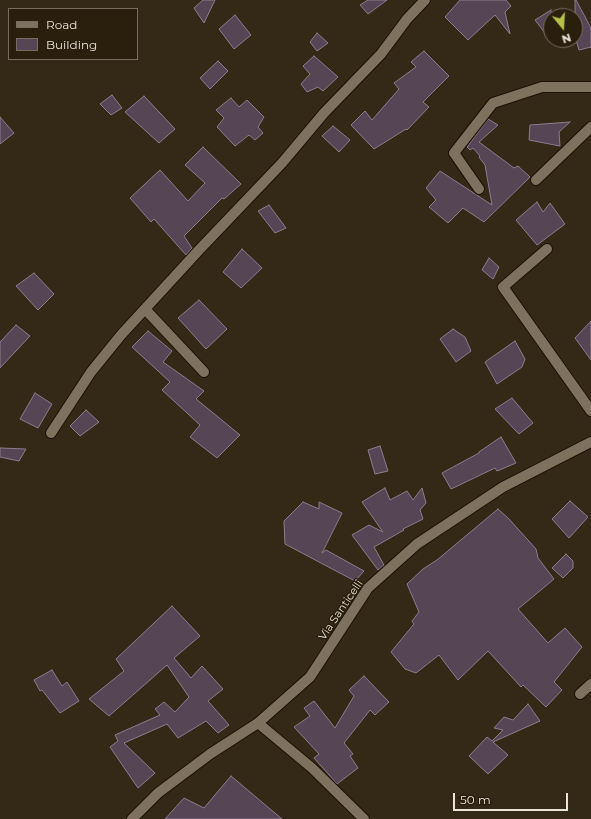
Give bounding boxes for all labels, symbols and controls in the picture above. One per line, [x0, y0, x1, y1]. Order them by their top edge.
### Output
legend [8, 8, 138, 60]
north arrow [543, 8, 583, 48]
text: Road [46, 17, 77, 32]
text: N [560, 30, 573, 46]
text: Building [46, 37, 97, 52]
street label: Via Santicelli [316, 577, 366, 643]
scale bar [455, 785, 570, 811]
text: 50 m [460, 792, 491, 807]

